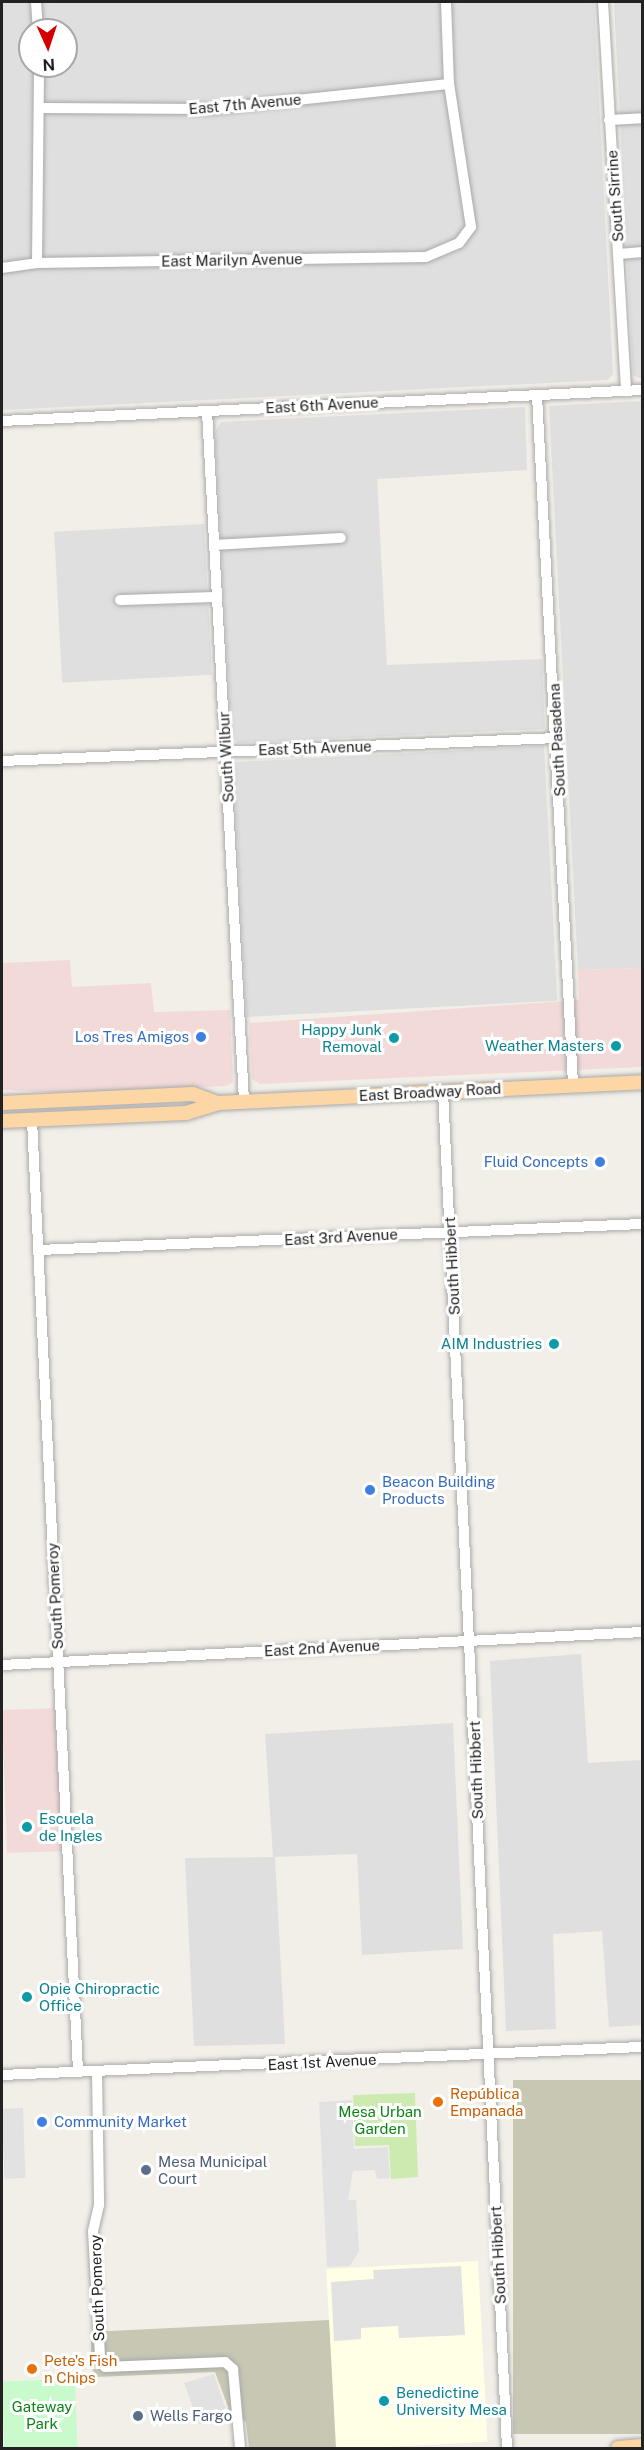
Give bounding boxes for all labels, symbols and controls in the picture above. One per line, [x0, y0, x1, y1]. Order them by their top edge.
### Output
north arrow [18, 18, 78, 78]
text: N [42, 55, 56, 74]
street label: East 7th Avenue [188, 90, 302, 118]
street label: South Sirrine [603, 150, 627, 242]
street label: East Marilyn Avenue [161, 250, 303, 270]
street label: East 6th Avenue [265, 393, 379, 417]
street label: South Pasadena [545, 683, 569, 797]
street label: South Wilbur [215, 711, 237, 803]
street label: East 5th Avenue [258, 737, 372, 759]
place label: Happy Junk Removal [301, 1020, 382, 1055]
place label: Los Tres Amigos [75, 1028, 189, 1046]
marker: Los Tres Amigos [194, 1030, 208, 1044]
marker: Happy Junk Removal [387, 1031, 401, 1045]
place label: Weather Masters [485, 1037, 604, 1055]
marker: Weather Masters [609, 1039, 623, 1053]
street label: East Broadway Road [358, 1079, 502, 1105]
place label: Fluid Concepts [484, 1153, 588, 1171]
marker: Fluid Concepts [593, 1155, 607, 1169]
street label: South Hibbert [440, 1216, 464, 1316]
street label: East 3rd Avenue [284, 1225, 398, 1249]
place label: AIM Industries [441, 1335, 542, 1353]
marker: AIM Industries [547, 1337, 561, 1351]
place label: Beacon Building Products [382, 1472, 495, 1507]
marker: Beacon Building Products [363, 1483, 377, 1497]
street label: South Pomeroy [43, 1542, 67, 1650]
street label: East 2nd Avenue [264, 1636, 380, 1660]
street label: South Hibbert [465, 1720, 487, 1820]
place label: Escuela de Ingles [39, 1809, 103, 1844]
marker: Escuela de Ingles [20, 1820, 34, 1834]
place label: Opie Chiropractic Office [39, 1979, 160, 2014]
marker: Opie Chiropractic Office [20, 1990, 34, 2004]
street label: East 1st Avenue [267, 2050, 377, 2074]
place label: República Empanada [450, 2084, 523, 2119]
marker: República Empanada [431, 2095, 445, 2109]
park label: Mesa Urban Garden [338, 2102, 422, 2137]
place label: Community Market [54, 2113, 187, 2131]
marker: Community Market [35, 2115, 49, 2129]
place label: Mesa Municipal Court [158, 2152, 267, 2187]
marker: Mesa Municipal Court [139, 2163, 153, 2177]
street label: South Hibbert [486, 2205, 510, 2305]
street label: South Pomeroy [86, 2234, 108, 2342]
place label: Pete's Fish n Chips [44, 2351, 117, 2386]
marker: Pete's Fish n Chips [25, 2362, 39, 2376]
place label: Benedictine University Mesa [396, 2383, 507, 2418]
marker: Benedictine University Mesa [377, 2394, 391, 2408]
park label: Gateway Park [12, 2397, 72, 2432]
place label: Wells Fargo [150, 2407, 232, 2425]
marker: Wells Fargo [131, 2409, 145, 2423]

